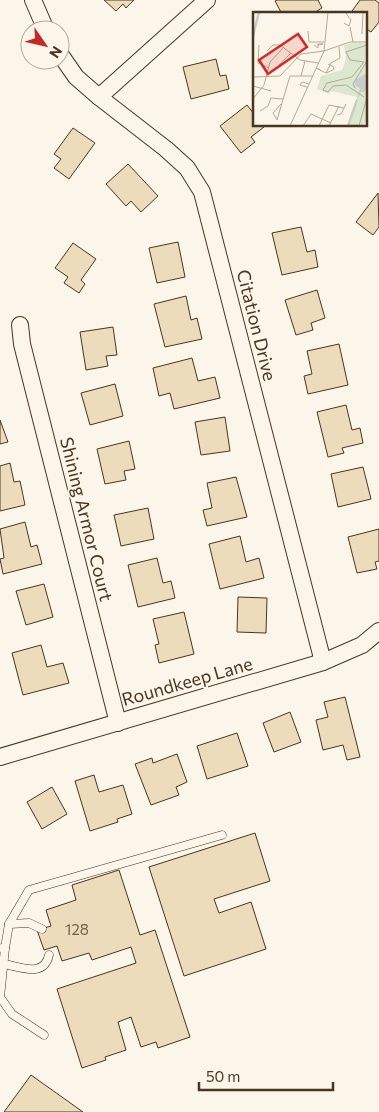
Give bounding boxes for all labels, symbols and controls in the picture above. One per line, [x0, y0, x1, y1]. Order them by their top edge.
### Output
inset map [253, 12, 366, 126]
north arrow [20, 20, 70, 70]
text: N [46, 43, 66, 62]
street label: Citation Drive [233, 267, 281, 383]
street label: Shining Armor Court [56, 435, 118, 603]
street label: Roundkeep Lane [119, 652, 255, 710]
house number: 128 [65, 920, 89, 938]
scale bar [199, 1060, 333, 1092]
text: 50 m [206, 1067, 240, 1085]

